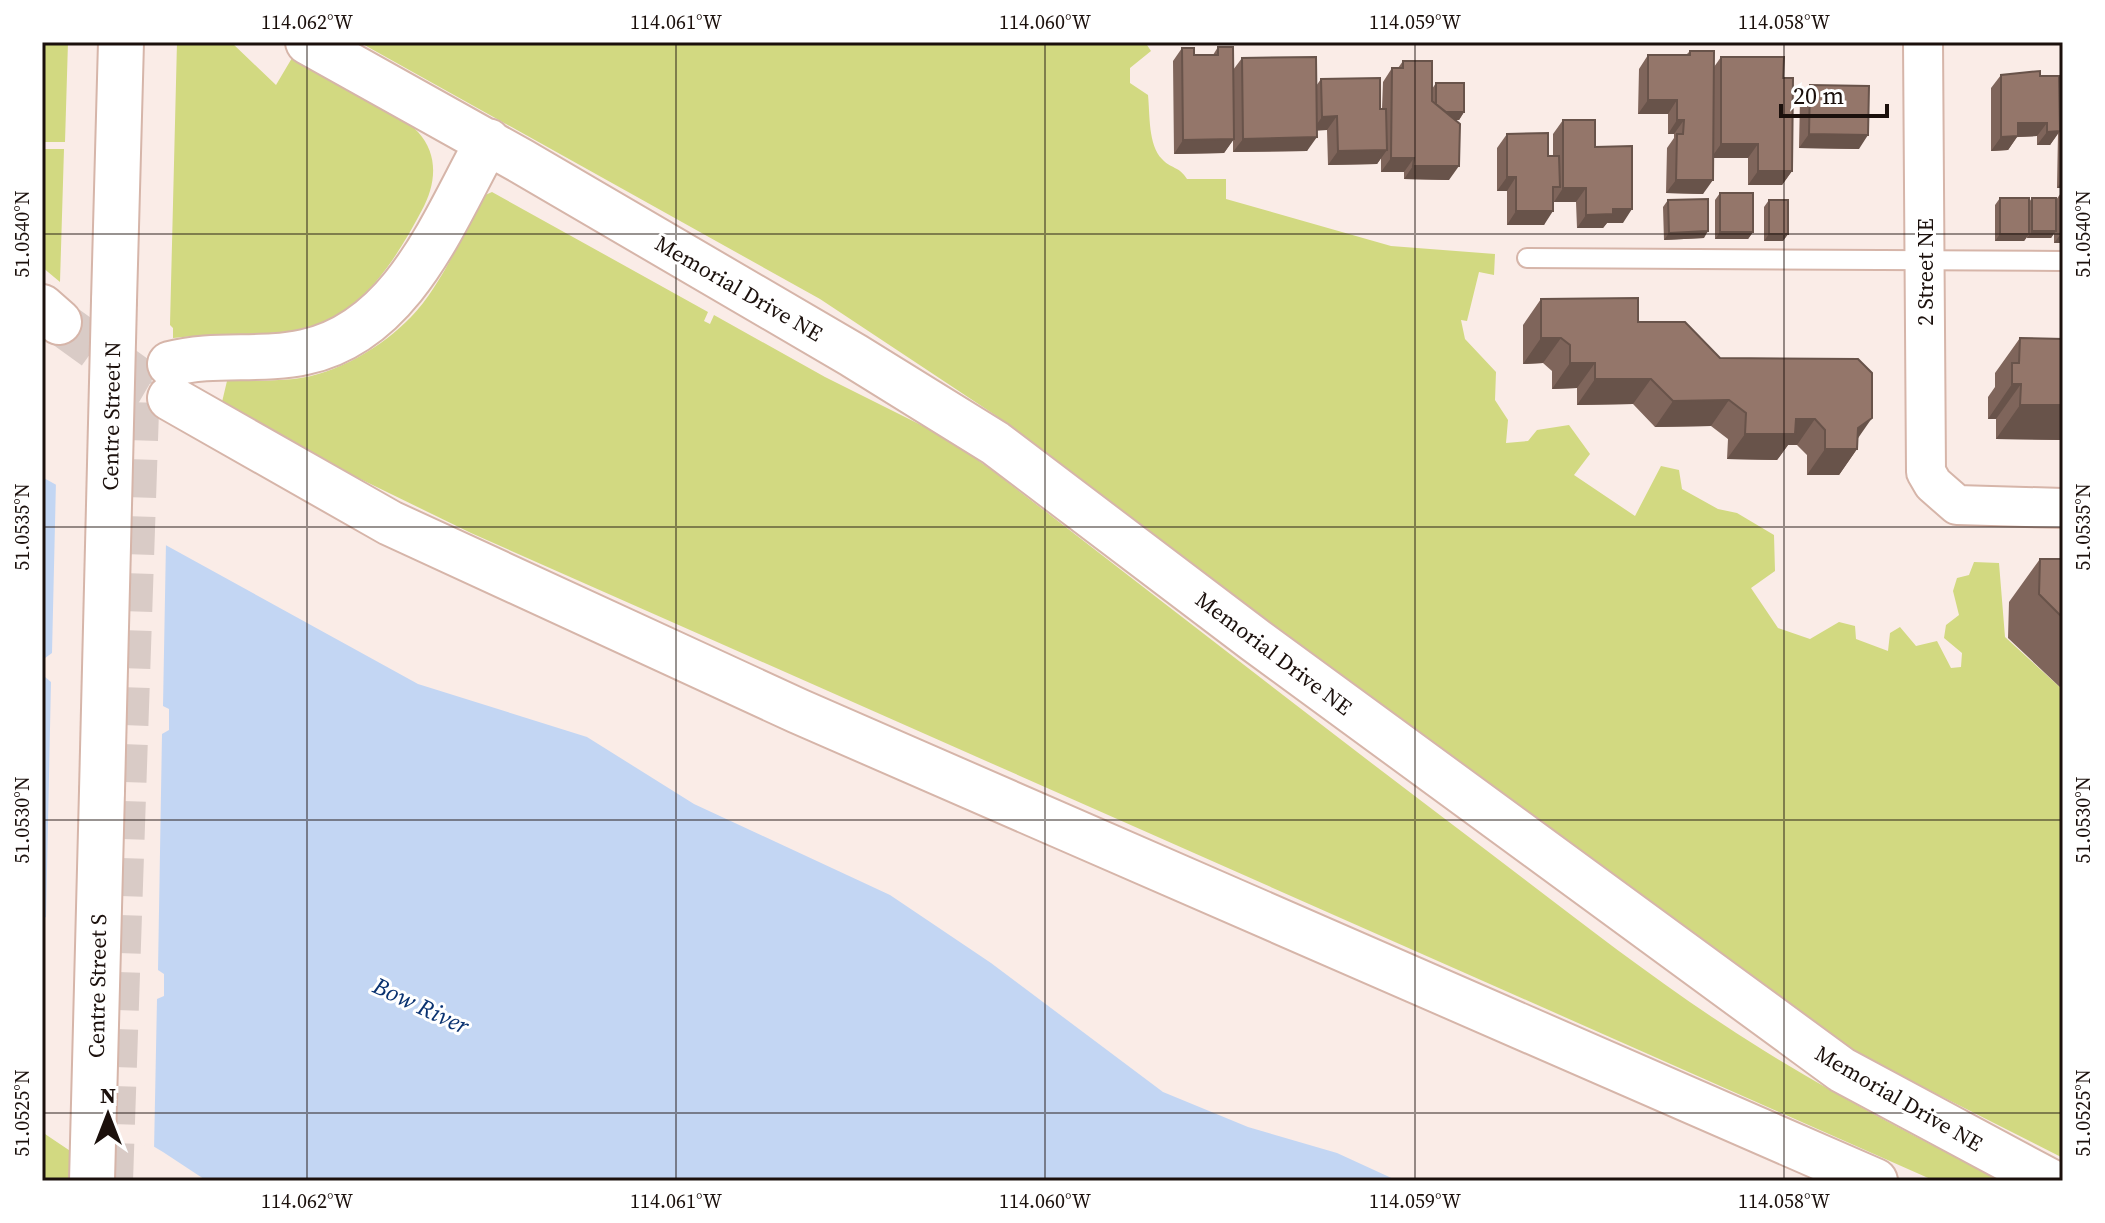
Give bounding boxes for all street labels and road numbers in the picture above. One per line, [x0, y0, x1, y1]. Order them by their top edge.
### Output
street label: 2 Street NE [1910, 218, 1940, 326]
street label: Memorial Drive NE [650, 228, 828, 348]
street label: Centre Street N [95, 341, 127, 491]
street label: Memorial Drive NE [1190, 584, 1358, 722]
street label: Centre Street S [81, 914, 113, 1058]
street label: Memorial Drive NE [1810, 1038, 1988, 1158]

